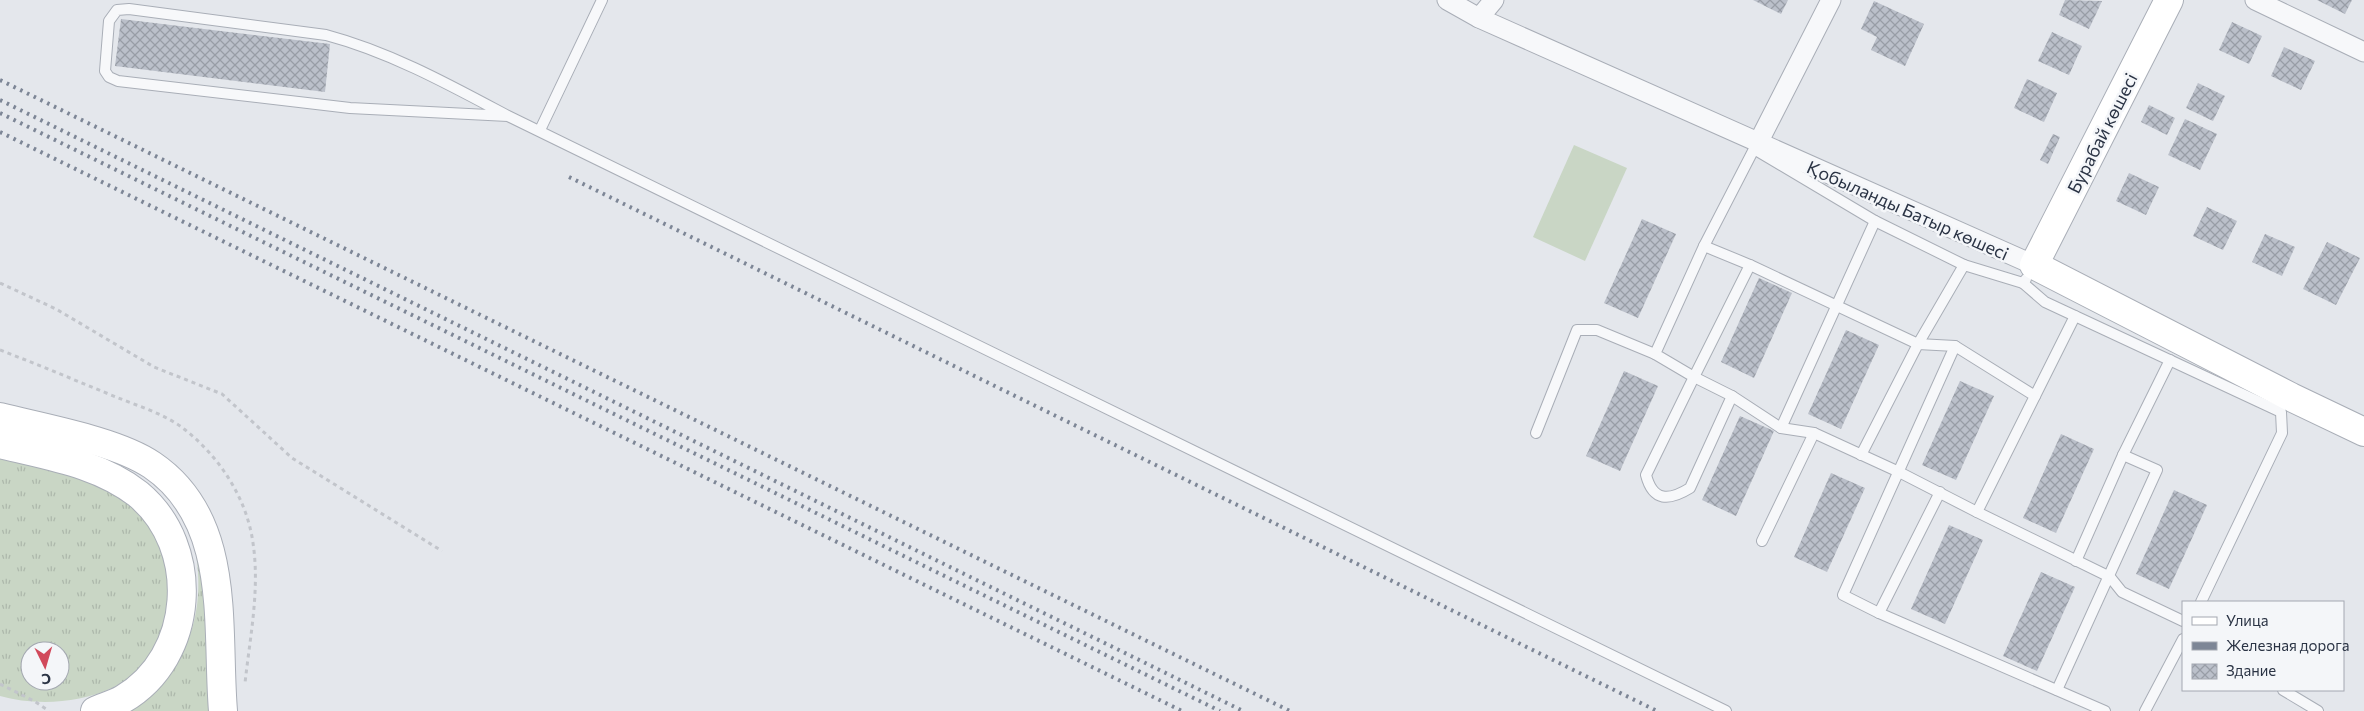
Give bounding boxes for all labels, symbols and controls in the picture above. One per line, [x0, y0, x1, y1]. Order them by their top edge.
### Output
street label: Бурабай көшесі [2062, 69, 2142, 197]
street label: Қобыланды Батыр көшесі [1804, 156, 2012, 264]
legend [2182, 601, 2344, 691]
text: Улица [2226, 611, 2268, 629]
text: Железная дорога [2226, 636, 2350, 654]
north arrow [20, 641, 70, 691]
text: Здание [2226, 661, 2276, 679]
text: С [41, 671, 52, 688]

